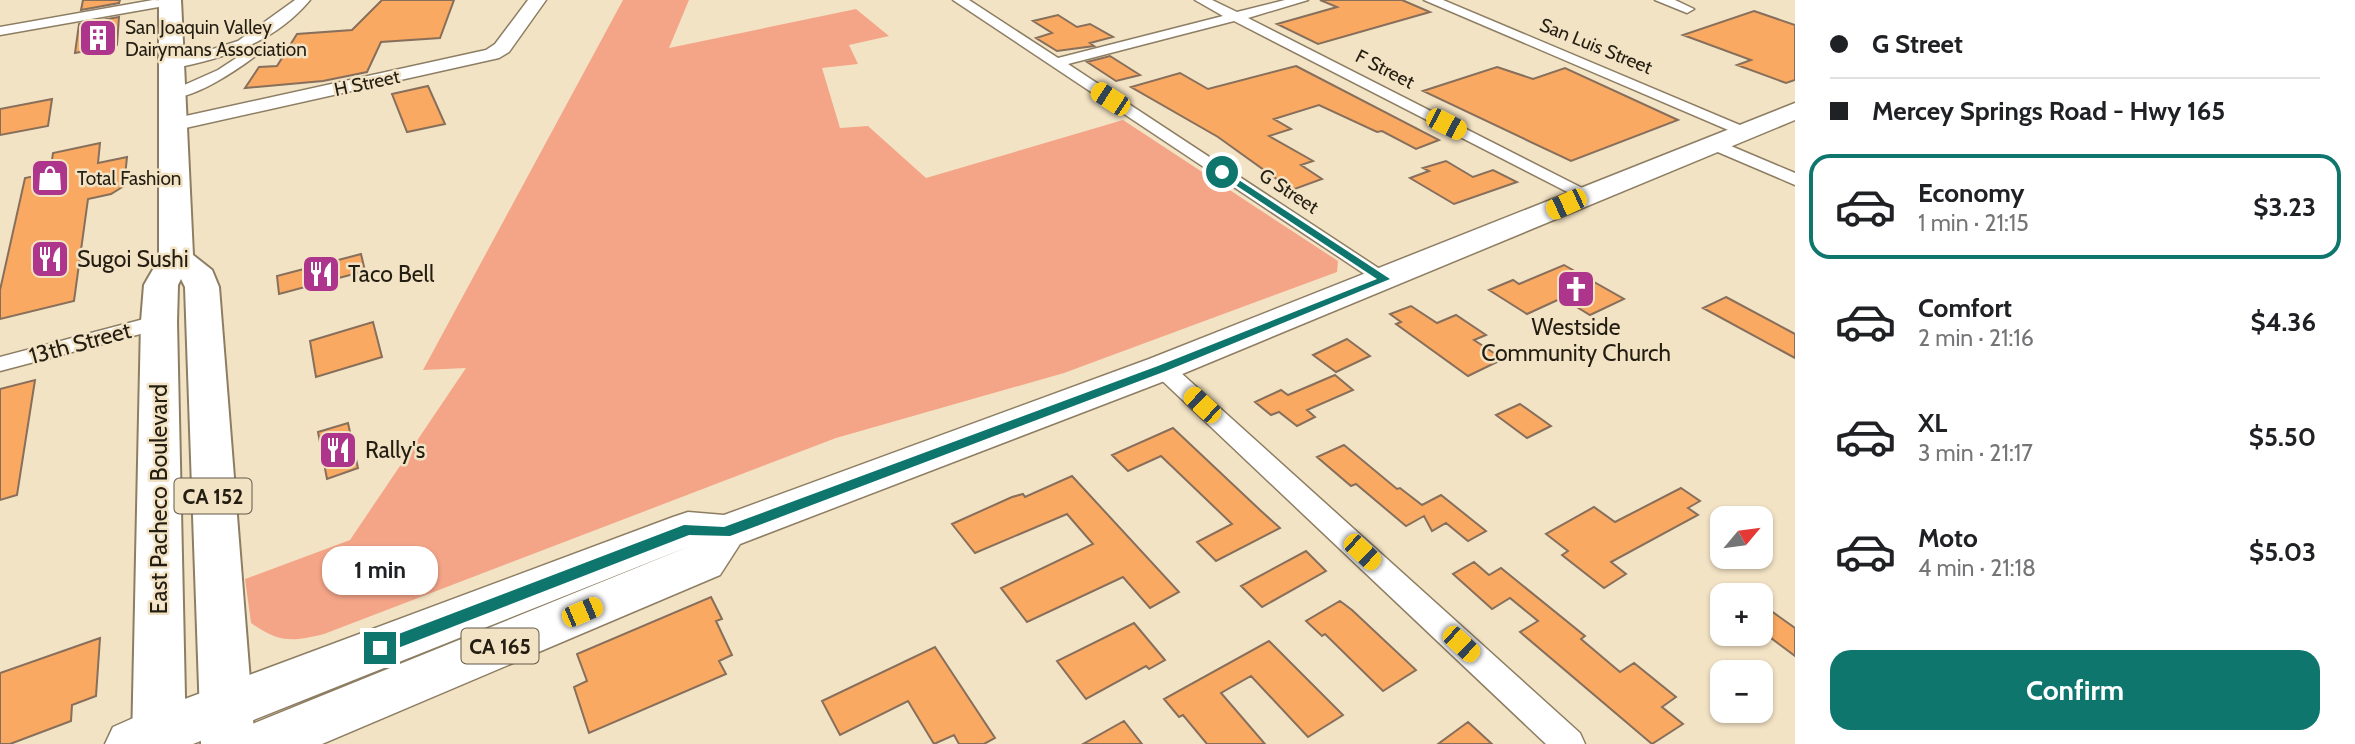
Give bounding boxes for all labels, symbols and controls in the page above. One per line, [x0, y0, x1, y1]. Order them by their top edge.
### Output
street label: San Luis Street [1536, 13, 1656, 79]
place label: San Joaquin Valley Dairymans Association [125, 16, 307, 61]
building icon: San Joaquin Valley Dairymans Association [77, 17, 119, 59]
text: G Street [1872, 28, 1963, 60]
street label: F Street [1352, 44, 1419, 94]
street label: H Street [332, 65, 403, 101]
car [1087, 79, 1134, 119]
text: Mercey Springs Road - Hwy 165 [1872, 95, 2225, 127]
car [1423, 105, 1470, 143]
route start [1206, 156, 1238, 188]
shop icon: Total Fashion [29, 157, 71, 199]
street label: G Street [1255, 163, 1323, 219]
place label: Total Fashion [77, 167, 181, 190]
icon: car [1834, 175, 1897, 238]
text: Economy [1918, 177, 2024, 209]
car [1543, 186, 1590, 222]
text: $3.23 [2253, 191, 2316, 223]
text: 1 min · 21:15 [1918, 209, 2029, 237]
restaurant icon: Sugoi Sushi [29, 238, 71, 280]
place label: Sugoi Sushi [77, 245, 189, 273]
restaurant icon: Taco Bell [300, 253, 342, 295]
place label: Taco Bell [348, 260, 435, 288]
church icon: Westside Community Church [1555, 268, 1597, 310]
icon: car [1834, 290, 1897, 353]
text: Comfort [1918, 292, 2012, 324]
text: $4.36 [2250, 306, 2316, 338]
place label: Westside Community Church [1481, 313, 1671, 367]
street label: 13th Street [26, 316, 134, 370]
text: 2 min · 21:16 [1918, 324, 2034, 352]
car [1180, 383, 1225, 427]
street label: East Pacheco Boulevard [145, 384, 173, 614]
icon: car [1834, 405, 1897, 468]
text: XL [1918, 407, 1947, 439]
text: $5.50 [2249, 421, 2316, 453]
restaurant icon: Rally's [317, 429, 359, 471]
place label: Rally's [365, 436, 425, 464]
text: 3 min · 21:17 [1918, 439, 2033, 467]
road number: CA 152 [174, 478, 252, 514]
north arrow [1710, 506, 1773, 569]
map controls [1710, 506, 1773, 723]
icon: car [1834, 520, 1897, 583]
text: Moto [1918, 522, 1978, 554]
car [1340, 530, 1385, 574]
text: $5.03 [2249, 536, 2316, 568]
callout: 1 min [322, 546, 438, 596]
text: 4 min · 21:18 [1918, 554, 2036, 582]
text: 1 min [354, 556, 406, 584]
button: + [1710, 583, 1773, 646]
car [559, 594, 606, 630]
car [1439, 622, 1484, 666]
road number: CA 165 [462, 628, 538, 664]
route end [364, 632, 396, 664]
button: Confirm [1830, 650, 2320, 730]
button: − [1710, 660, 1773, 723]

